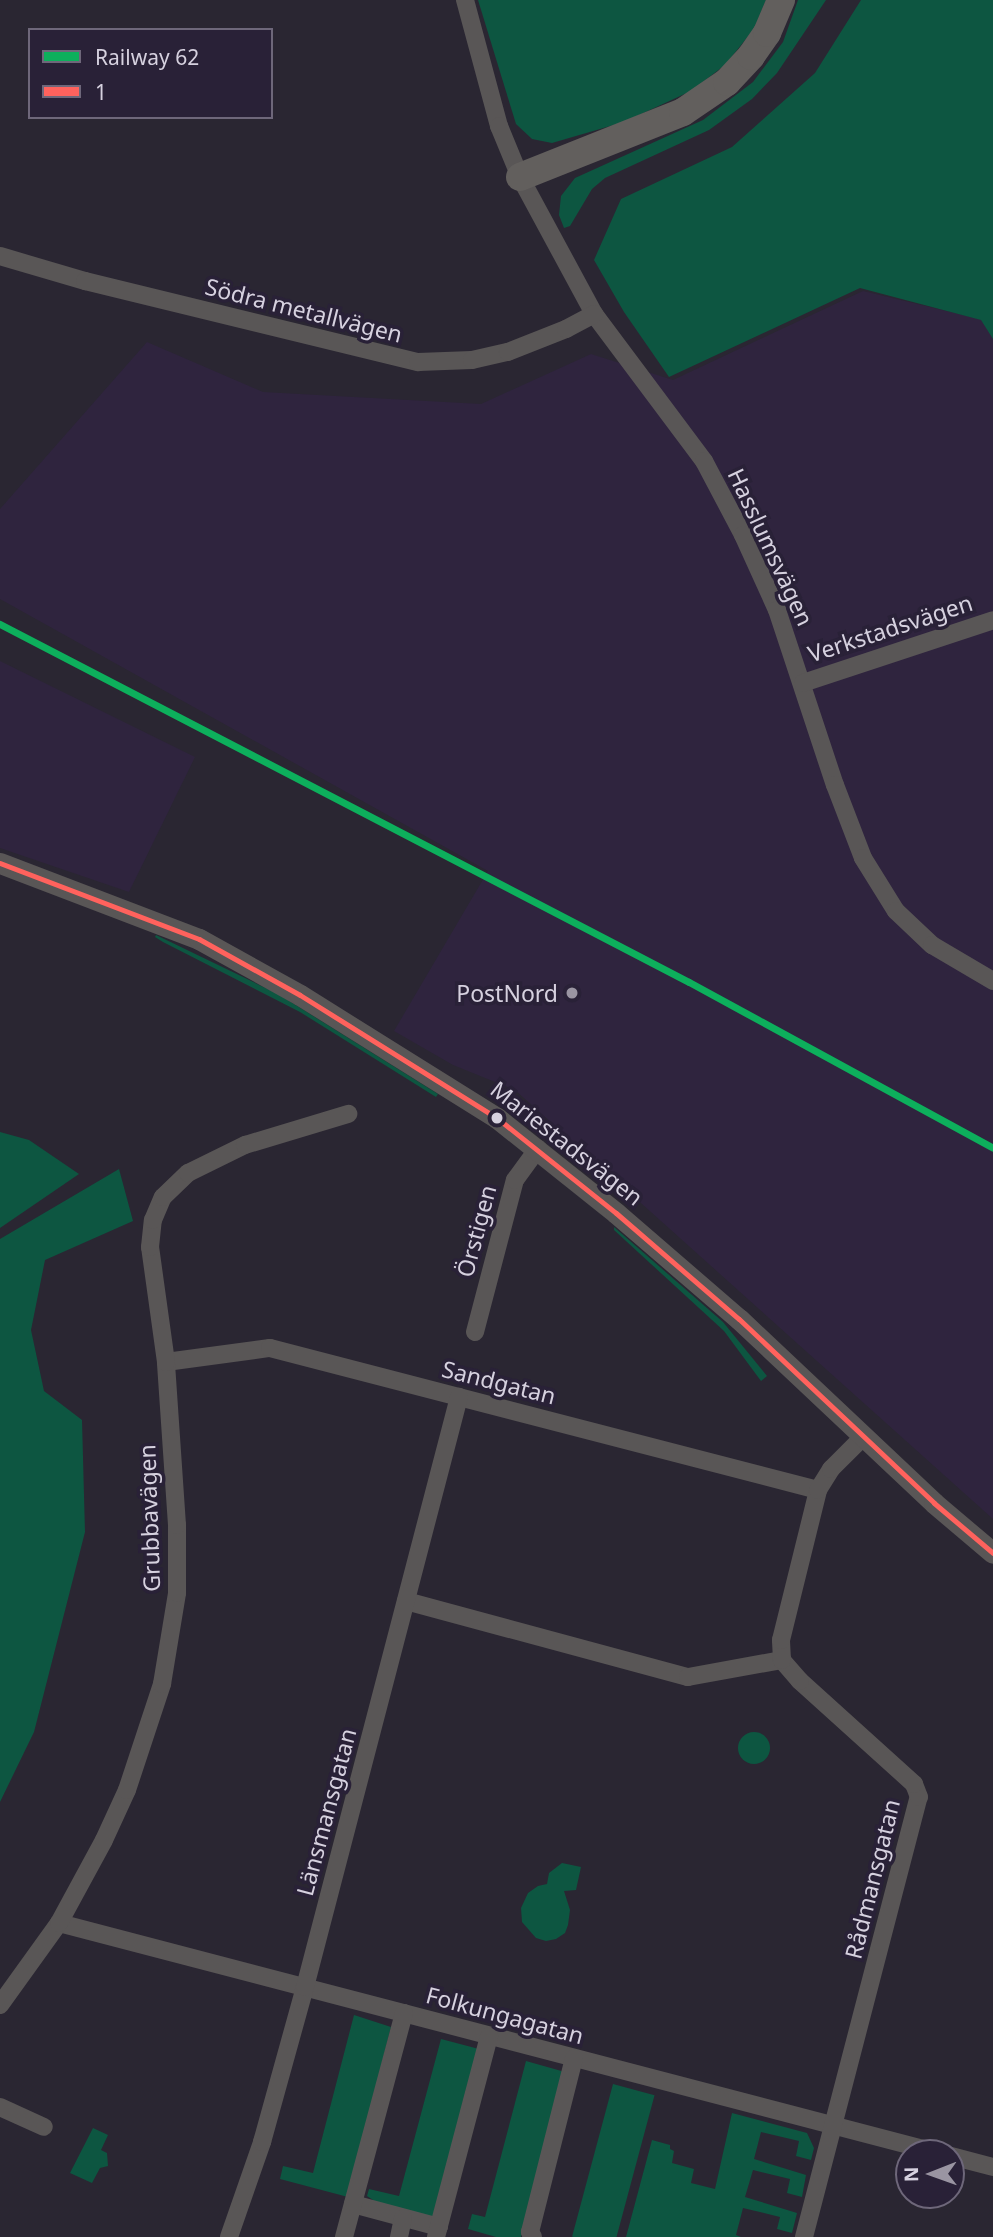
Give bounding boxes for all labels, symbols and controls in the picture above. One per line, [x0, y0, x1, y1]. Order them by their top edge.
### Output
legend [28, 28, 273, 119]
text: Railway 62 [95, 43, 199, 71]
text: 1 [95, 78, 107, 106]
street label: Södra metallvägen [203, 272, 405, 348]
street label: Hasslumsvägen [722, 464, 820, 630]
street label: Verkstadsvägen [804, 588, 976, 668]
place label: PostNord [456, 979, 558, 1007]
marker: PostNord [564, 985, 580, 1001]
street label: Mariestadsvägen [485, 1075, 649, 1211]
unlabelled marker [490, 1111, 504, 1125]
street label: Örstigen [450, 1182, 502, 1280]
street label: Sandgatan [439, 1355, 559, 1409]
street label: Grubbavägen [133, 1444, 165, 1592]
street label: Länsmansgatan [290, 1725, 362, 1899]
street label: Rådmansgatan [839, 1796, 905, 1962]
street label: Folkungagatan [423, 1981, 587, 2049]
north arrow [895, 2139, 965, 2209]
text: N [898, 2166, 924, 2182]

